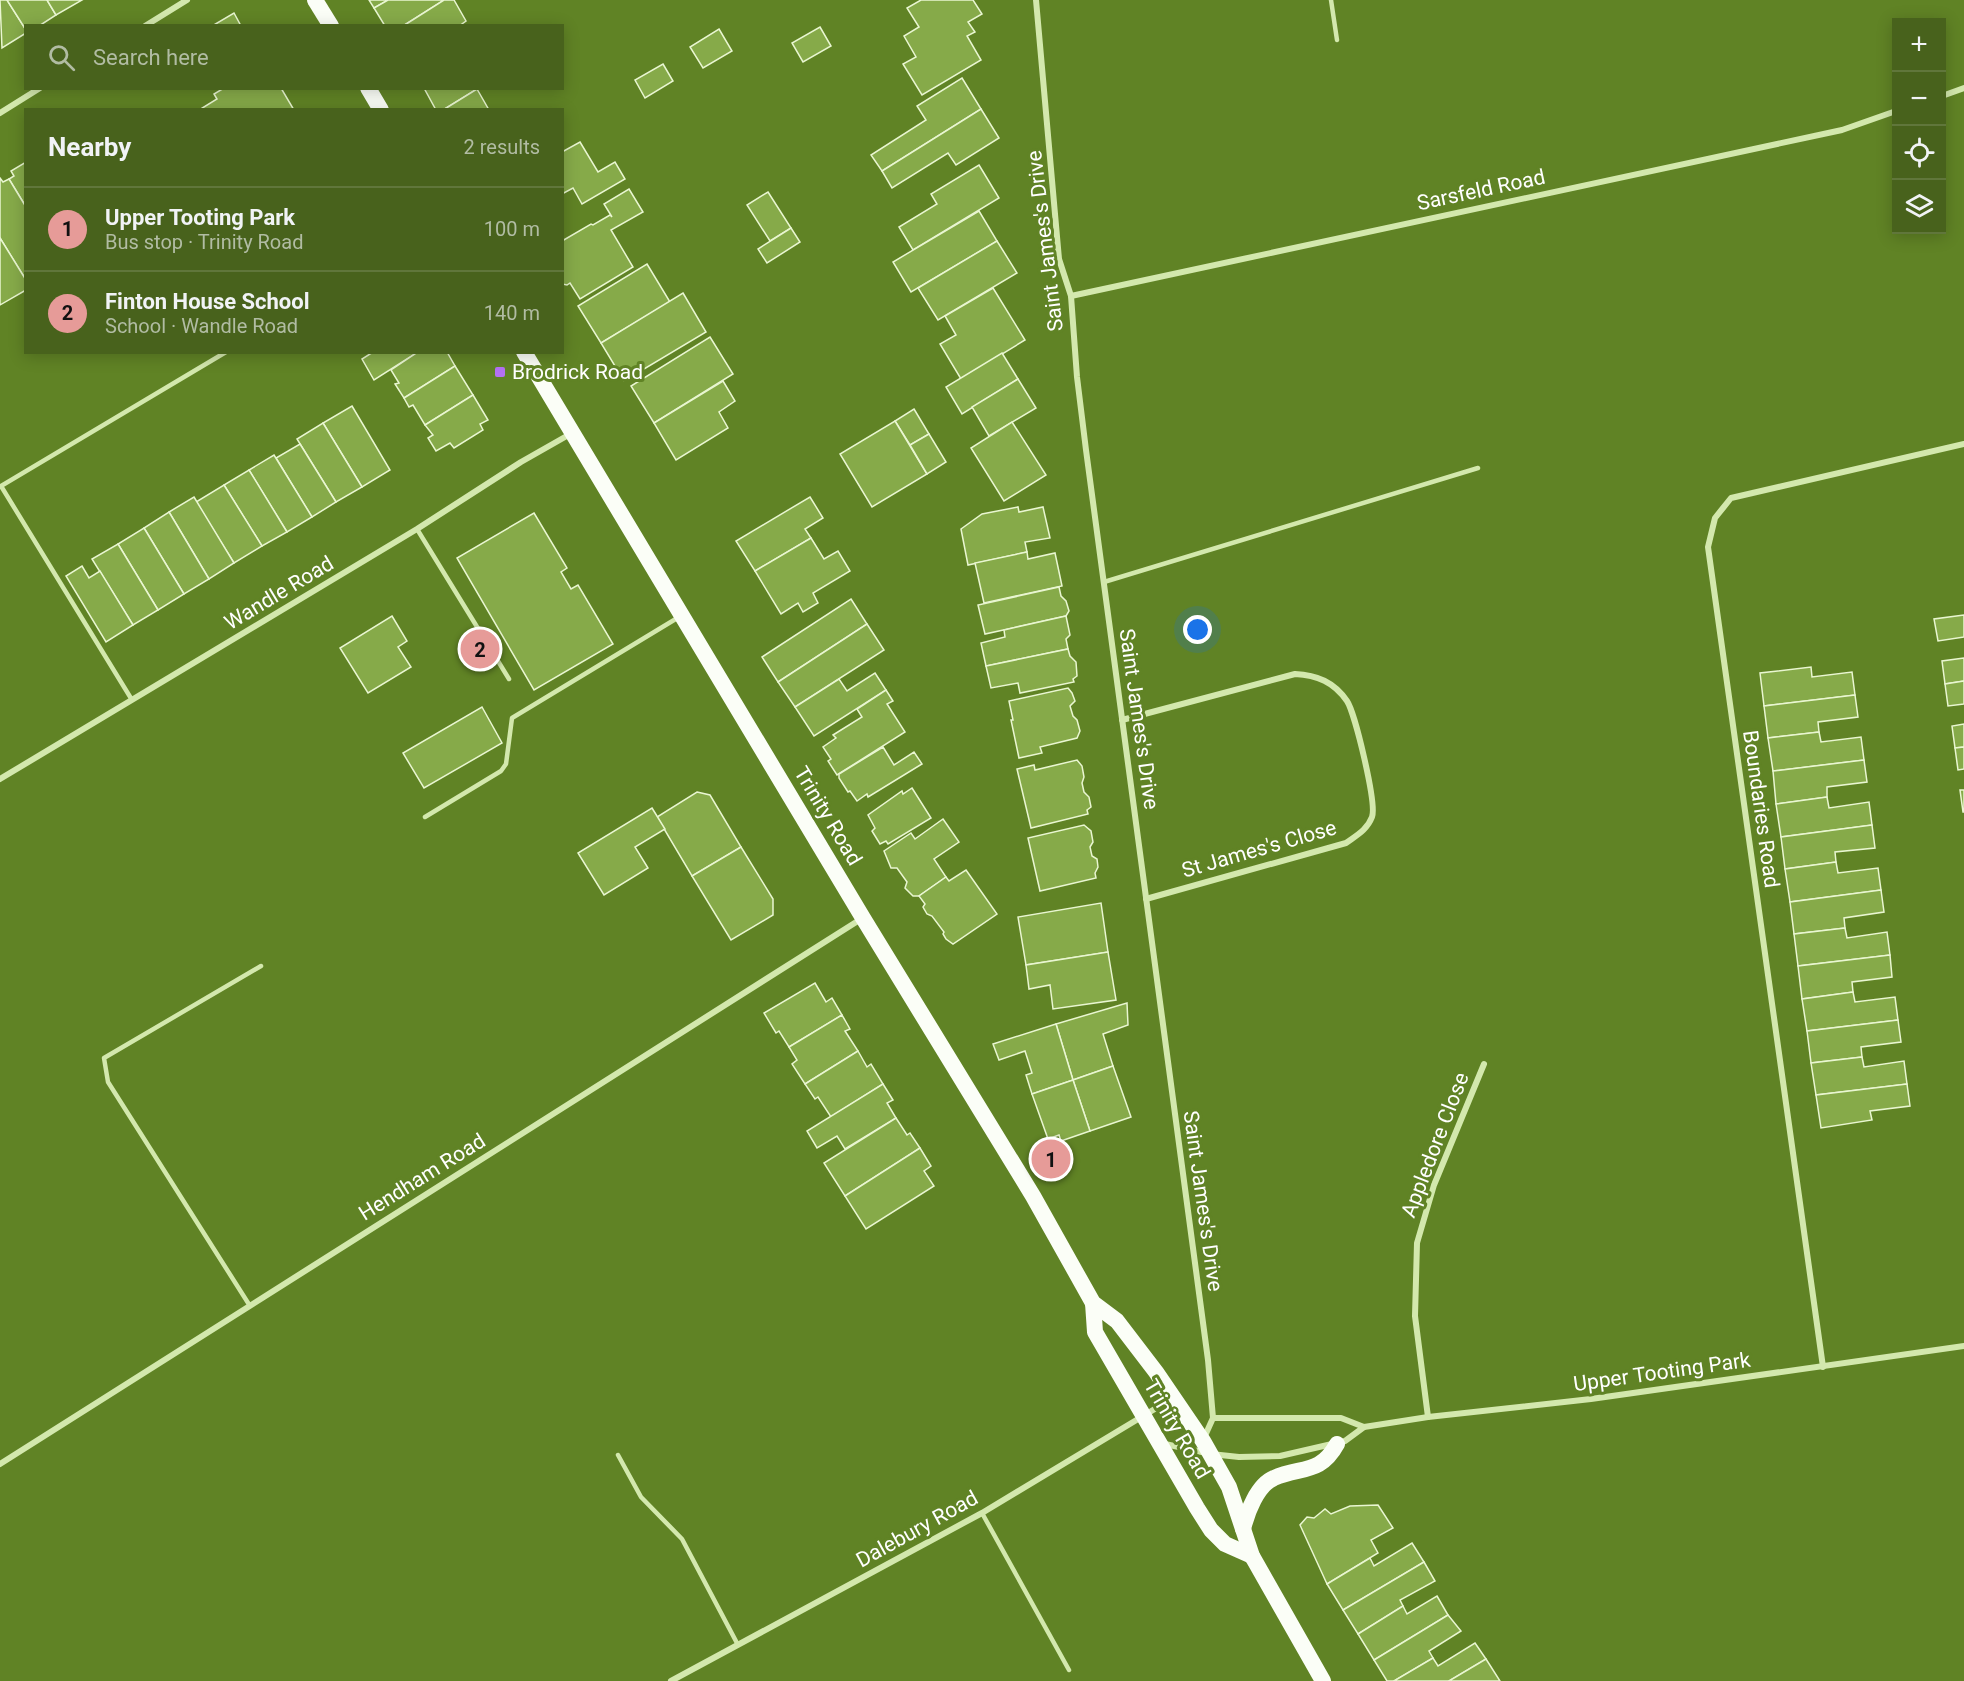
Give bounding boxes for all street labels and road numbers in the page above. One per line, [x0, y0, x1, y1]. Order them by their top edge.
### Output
street label: Saint James's Drive [1022, 149, 1068, 333]
street label: Sarsfeld Road [1415, 165, 1547, 215]
street label: Wandle Road [220, 551, 338, 635]
street label: Saint James's Drive [1114, 627, 1164, 811]
street label: Boundaries Road [1738, 729, 1784, 889]
street label: Trinity Road [789, 762, 867, 870]
street label: St James's Close [1179, 815, 1339, 883]
street label: Appledore Close [1396, 1069, 1474, 1221]
street label: Saint James's Drive [1178, 1109, 1228, 1293]
street label: Hendham Road [354, 1129, 490, 1225]
street label: Upper Tooting Park [1572, 1348, 1752, 1396]
street label: Trinity Road [1139, 1375, 1215, 1483]
street label: Dalebury Road [852, 1486, 982, 1572]

